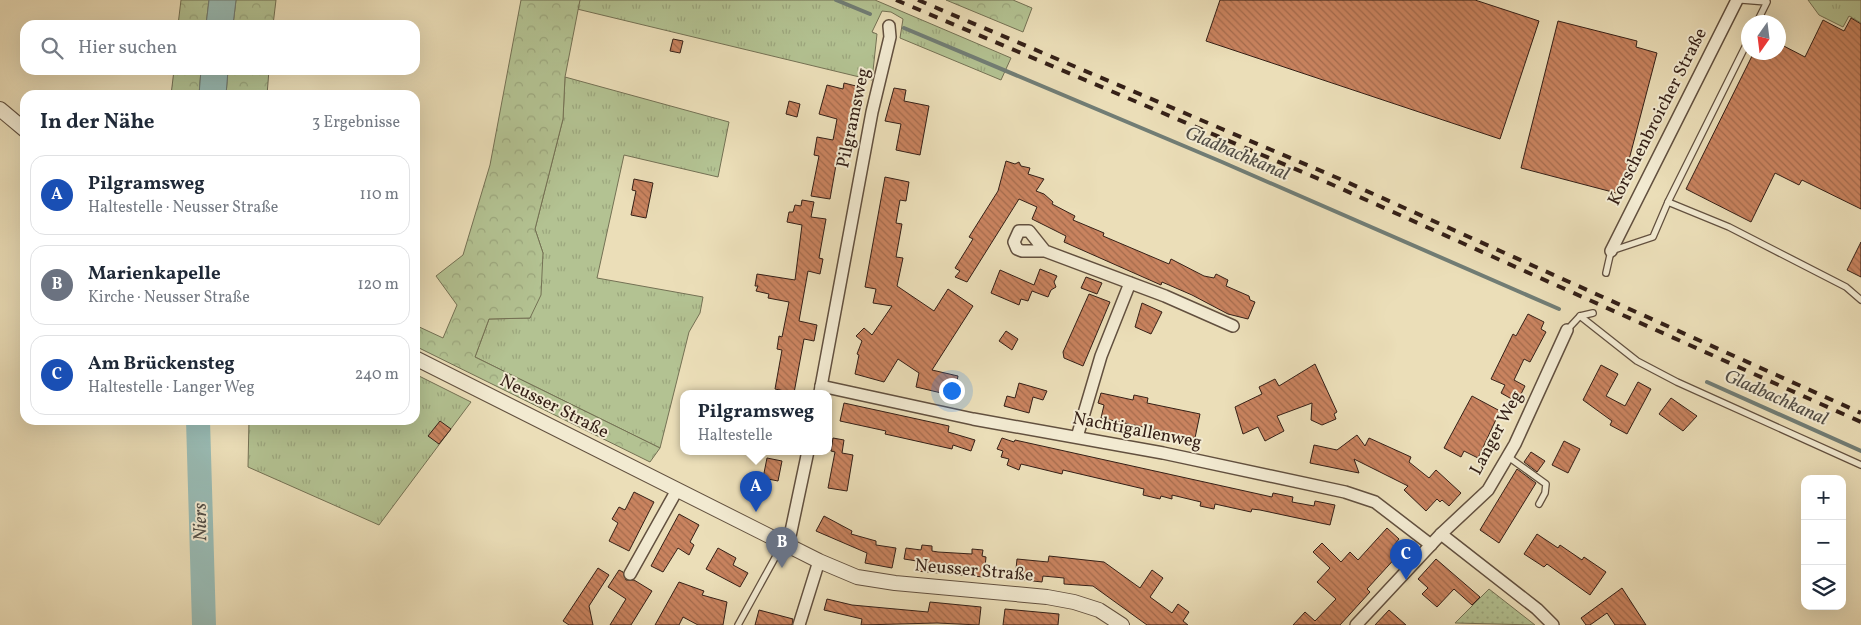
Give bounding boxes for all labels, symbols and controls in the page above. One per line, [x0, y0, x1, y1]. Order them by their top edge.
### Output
north arrow [1741, 15, 1786, 60]
search box [20, 20, 420, 75]
street label: Korschenbroicher Straße [1602, 24, 1714, 210]
icon: search [38, 34, 66, 62]
text: Hier suchen [78, 35, 177, 61]
street label: Pilgramsweg [831, 66, 877, 170]
text: In der Nähe [40, 108, 155, 137]
text: 3 Ergebnisse [312, 112, 400, 134]
water label: Gladbachkanal [1181, 120, 1293, 188]
text: Pilgramsweg [88, 171, 205, 197]
text: A [51, 184, 63, 206]
text: 110 m [360, 184, 399, 206]
text: Haltestelle · Neusser Straße [88, 197, 278, 219]
text: Marienkapelle [88, 261, 221, 287]
text: B [52, 274, 62, 296]
text: 120 m [357, 274, 399, 296]
text: Kirche · Neusser Straße [88, 287, 250, 309]
text: Am Brückensteg [88, 351, 235, 377]
text: C [52, 364, 62, 386]
text: 240 m [355, 364, 399, 386]
water label: Gladbachkanal [1720, 364, 1832, 433]
street label: Neusser Straße [495, 369, 613, 445]
text: Haltestelle · Langer Weg [88, 377, 255, 399]
your location [939, 378, 965, 404]
street label: Langer Weg [1464, 386, 1530, 480]
popup [680, 390, 832, 455]
text: Pilgramsweg [698, 399, 814, 425]
street label: Nachtigallenweg [1070, 406, 1204, 456]
text: Haltestelle [698, 425, 773, 447]
pin: A [740, 471, 772, 512]
map controls [1801, 475, 1846, 610]
button: + [1801, 475, 1846, 520]
water label: Niers [188, 503, 214, 541]
button: − [1801, 520, 1846, 565]
pin: B [766, 527, 798, 568]
pin: C [1390, 539, 1422, 580]
street label: Neusser Straße [914, 553, 1034, 589]
button: layers [1801, 565, 1846, 610]

